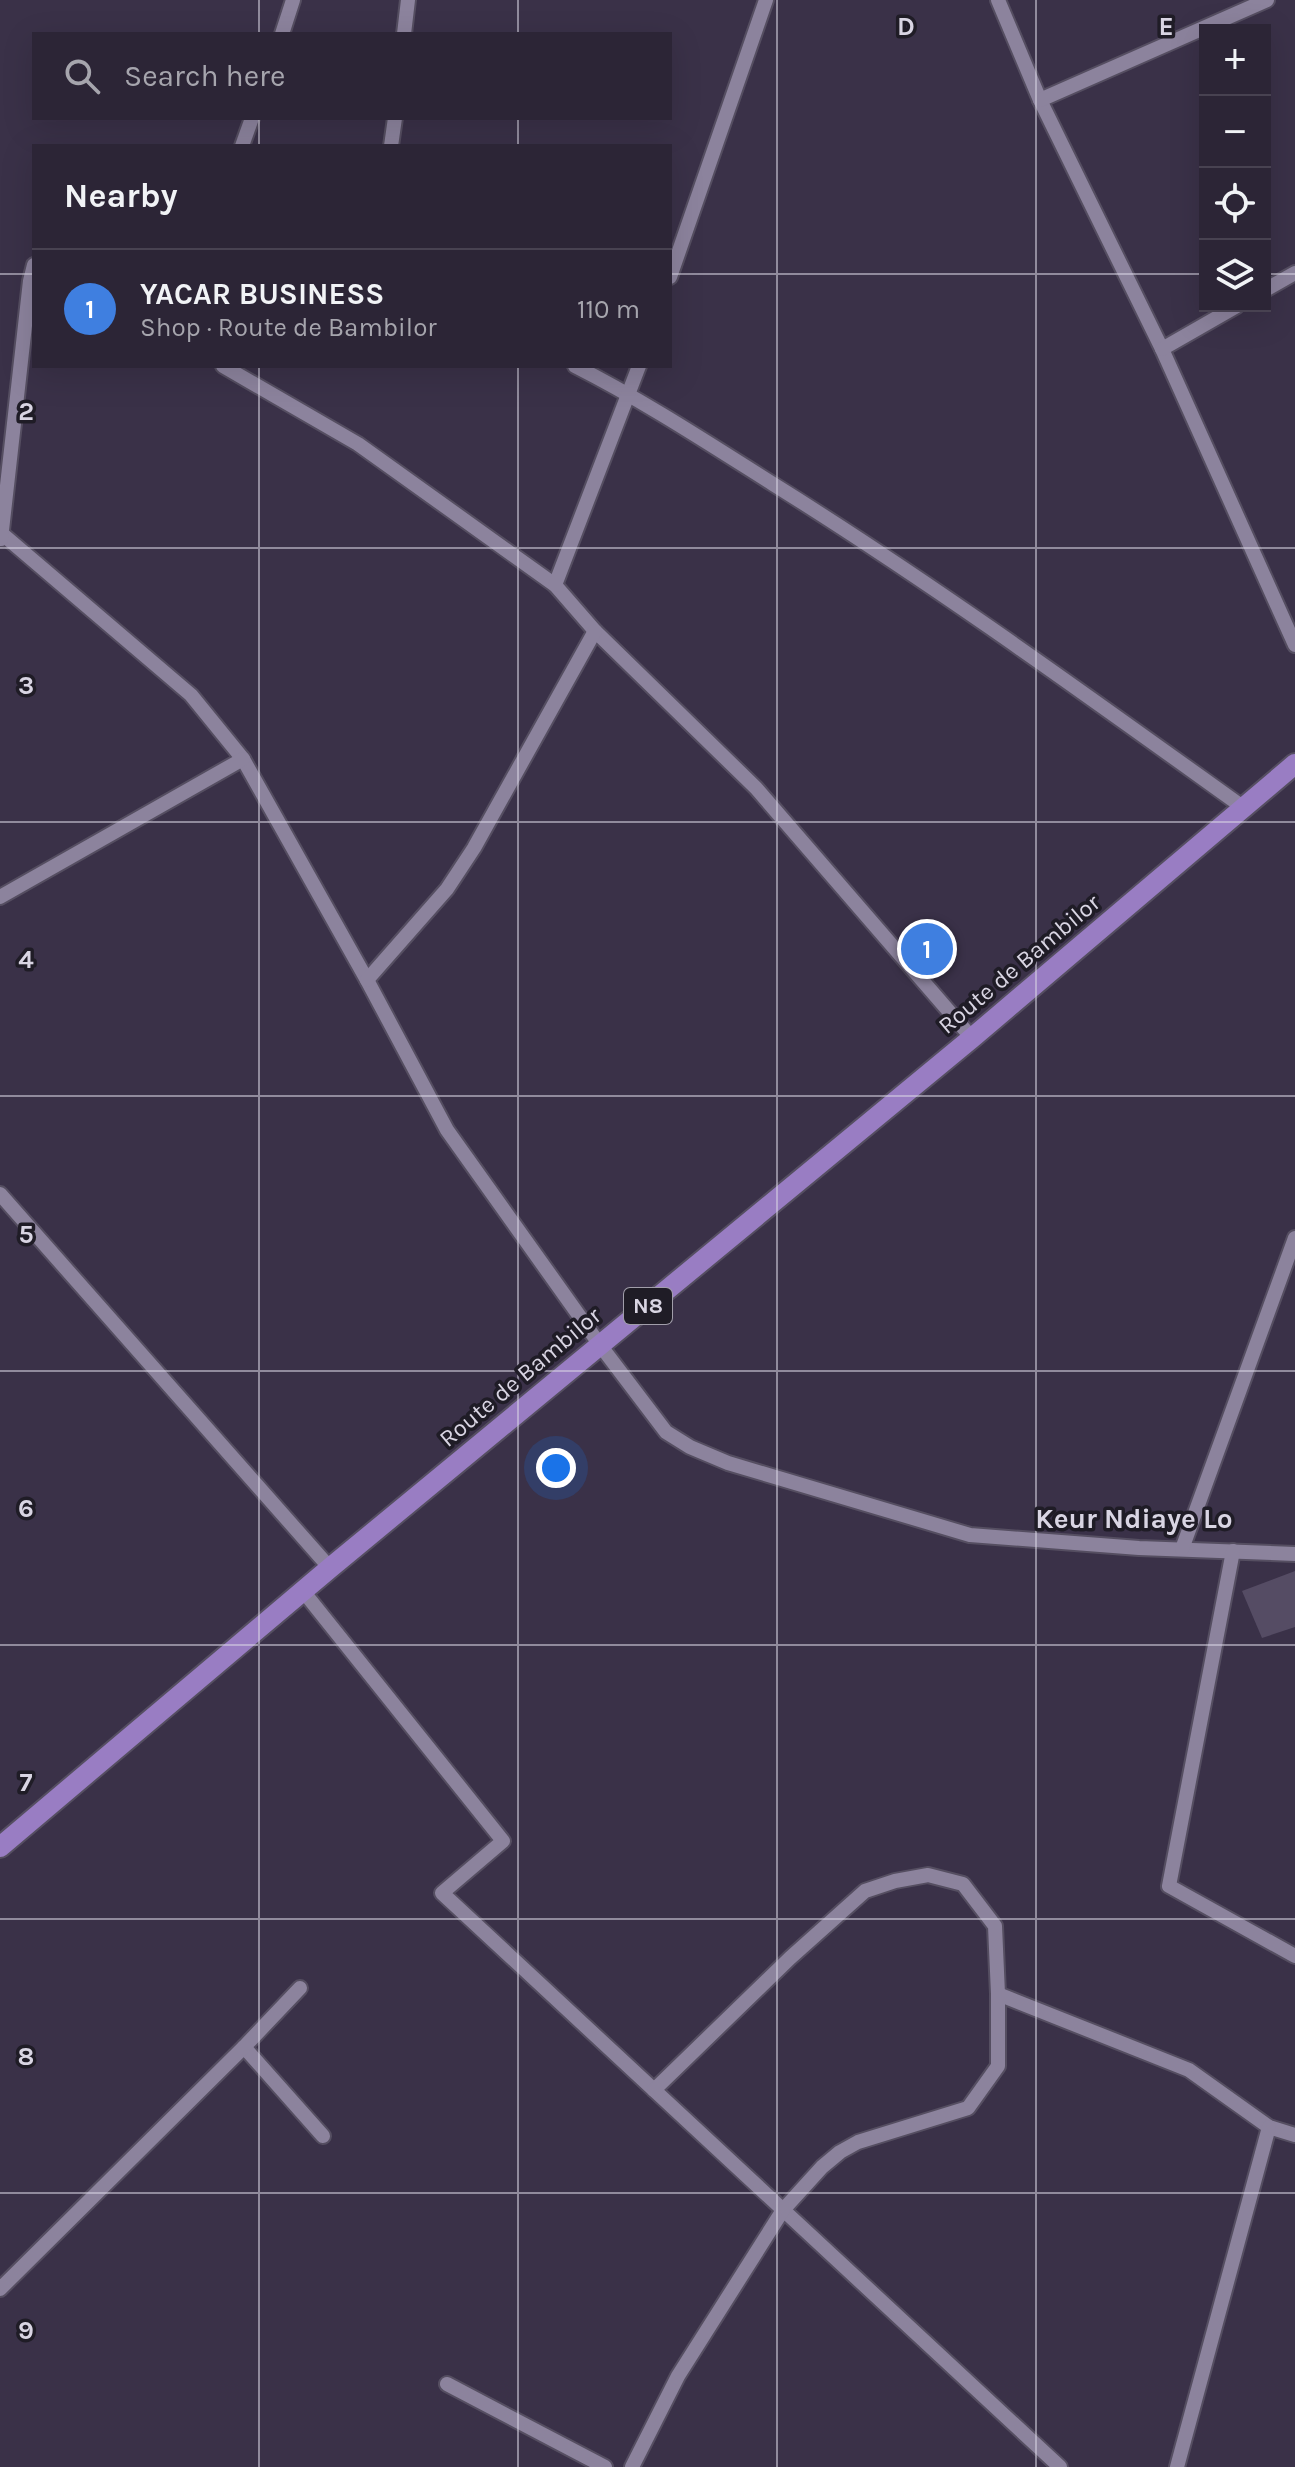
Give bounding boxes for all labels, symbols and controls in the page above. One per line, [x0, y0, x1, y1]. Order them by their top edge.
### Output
text: D [897, 11, 915, 42]
text: E [1158, 11, 1174, 42]
map controls [1199, 24, 1271, 312]
button: + [1199, 24, 1271, 96]
search box [32, 32, 672, 120]
icon: search [60, 54, 104, 98]
text: Search here [124, 58, 285, 94]
button: − [1199, 96, 1271, 168]
button: locate [1199, 168, 1271, 240]
text: Nearby [64, 176, 178, 216]
button: layers [1199, 240, 1271, 312]
text: YACAR BUSINESS [140, 276, 384, 312]
text: 1 [85, 294, 95, 325]
text: 110 m [577, 294, 640, 325]
text: Shop · Route de Bambilor [140, 312, 437, 343]
text: 2 [18, 396, 34, 427]
text: 3 [18, 670, 34, 701]
street label: Route de Bambilor [933, 888, 1106, 1040]
pin: 1 [901, 919, 953, 979]
text: 4 [18, 944, 34, 975]
text: 5 [18, 1219, 34, 1250]
road number: N8 [624, 1288, 672, 1324]
street label: Route de Bambilor [434, 1301, 607, 1453]
your location [536, 1448, 576, 1488]
text: 6 [18, 1493, 34, 1524]
district label: Keur Ndiaye Lo [1035, 1502, 1233, 1535]
text: 7 [20, 1767, 33, 1798]
text: 8 [18, 2041, 34, 2072]
text: 9 [18, 2315, 34, 2346]

